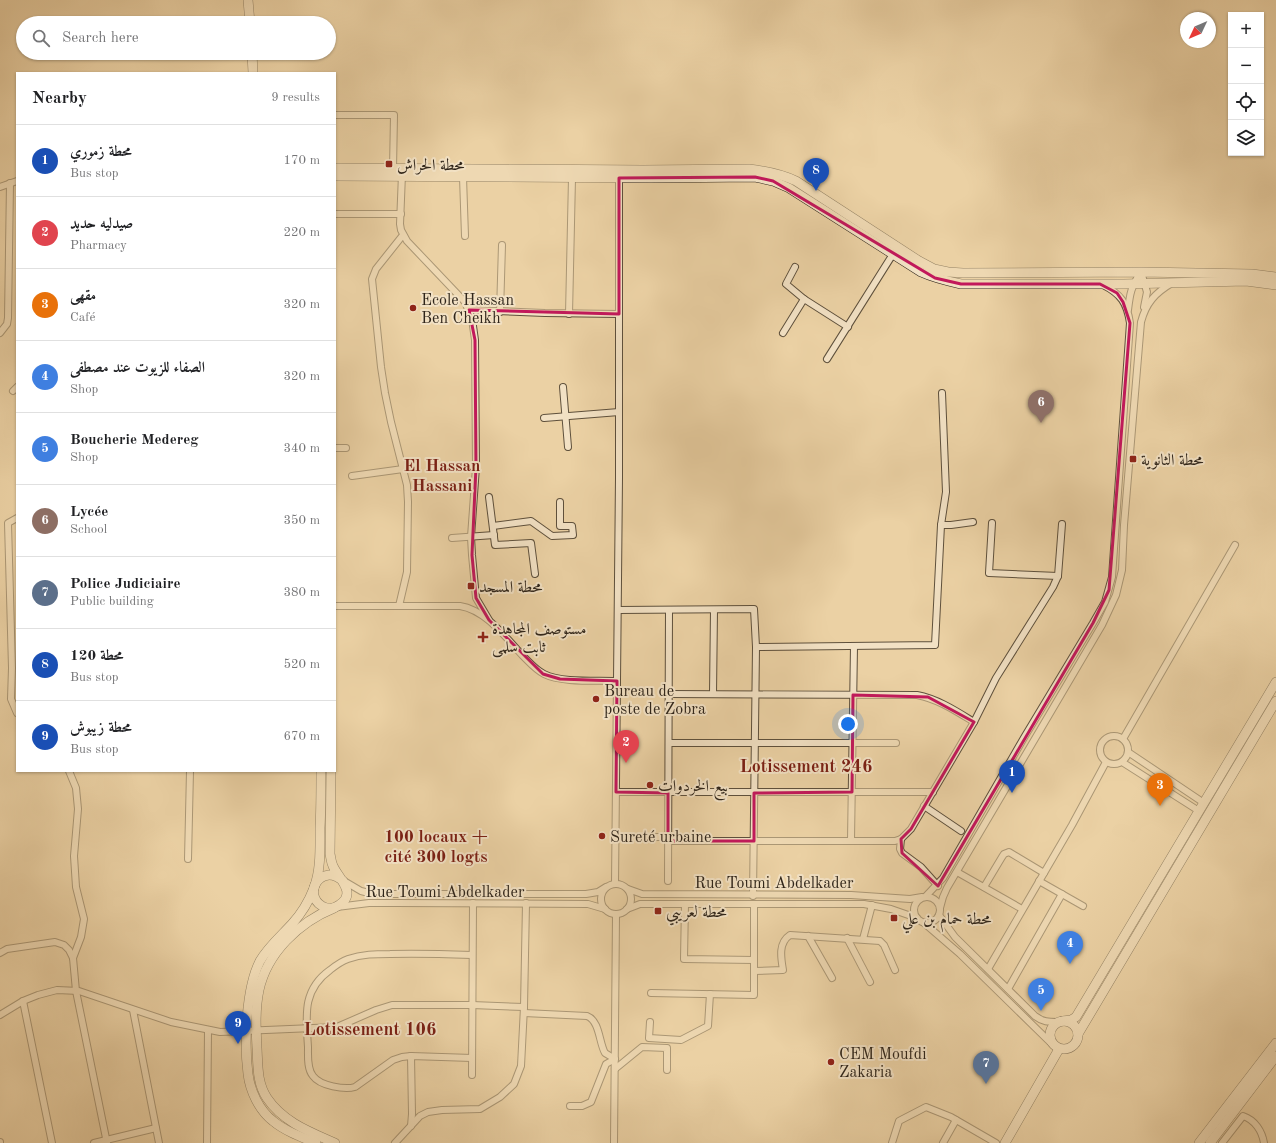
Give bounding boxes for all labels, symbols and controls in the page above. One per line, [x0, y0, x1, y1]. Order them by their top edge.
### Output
north arrow [1180, 12, 1216, 48]
map controls [1228, 12, 1264, 156]
button: + [1228, 12, 1264, 48]
search box [16, 16, 336, 60]
icon: search [30, 27, 52, 49]
text: Search here [62, 31, 139, 46]
button: − [1228, 48, 1264, 84]
button: locate [1228, 84, 1264, 120]
text: Nearby [32, 90, 87, 107]
text: 9 results [271, 91, 320, 104]
button: layers [1228, 120, 1264, 156]
text: محطة زموري [70, 145, 132, 160]
text: 1 [41, 154, 49, 167]
text: 170 m [283, 154, 320, 167]
place label: محطة الحراش [397, 158, 465, 175]
pin: 8 [803, 158, 829, 191]
marker: محطة الحراش [384, 159, 394, 169]
text: Bus stop [70, 167, 119, 180]
text: صيدليه حديد [70, 217, 133, 232]
text: 2 [41, 226, 49, 239]
text: 220 m [283, 226, 320, 239]
text: Pharmacy [70, 239, 127, 252]
text: مقهى [70, 289, 96, 304]
place label: Ecole Hassan Ben Cheikh [421, 293, 514, 327]
text: 3 [41, 298, 49, 311]
text: 320 m [283, 298, 320, 311]
marker: Ecole Hassan Ben Cheikh [408, 303, 418, 313]
text: Café [70, 311, 95, 324]
text: الصفاء للزيوت عند مصطفى [70, 361, 205, 376]
text: 4 [41, 370, 49, 383]
text: 320 m [283, 370, 320, 383]
text: Shop [70, 383, 98, 396]
pin: 6 [1028, 390, 1054, 423]
text: Boucherie Medereg [70, 433, 199, 448]
text: 5 [41, 442, 49, 455]
text: 340 m [283, 442, 320, 455]
text: Shop [70, 451, 98, 464]
place label: محطة الثانوية [1141, 453, 1204, 470]
marker: محطة الثانوية [1128, 454, 1138, 464]
district label: El Hassan Hassani [403, 458, 481, 495]
text: Lycée [70, 505, 108, 520]
text: 6 [41, 514, 49, 527]
text: 350 m [283, 514, 320, 527]
text: School [70, 523, 107, 536]
text: Police Judiciaire [70, 577, 181, 592]
place label: محطة المسجد [479, 580, 543, 596]
marker: محطة المسجد [466, 581, 476, 591]
text: 7 [41, 586, 49, 599]
text: 380 m [283, 586, 320, 599]
text: Public building [70, 595, 154, 608]
place label: مستوصف المجاهدة ثابت سلمى [492, 621, 586, 658]
marker: مستوصف المجاهدة ثابت سلمى [477, 631, 489, 643]
text: محطة 120 [70, 649, 123, 664]
text: 8 [41, 658, 49, 671]
text: 520 m [283, 658, 320, 671]
text: Bus stop [70, 671, 119, 684]
place label: Bureau de poste de Zobra [604, 684, 706, 718]
marker: Bureau de poste de Zobra [591, 694, 601, 704]
your location [838, 714, 858, 734]
text: محطة زيبوش [70, 721, 131, 736]
text: 9 [41, 730, 49, 743]
text: 670 m [283, 730, 320, 743]
pin: 2 [613, 730, 639, 763]
text: Bus stop [70, 743, 119, 756]
district label: Lotissement 246 [740, 758, 872, 776]
pin: 1 [999, 760, 1025, 793]
pin: 3 [1147, 773, 1173, 806]
place label: بيع الخردوات [658, 779, 728, 801]
marker: بيع الخردوات [645, 780, 655, 790]
district label: 100 locaux + cité 300 logts [384, 829, 488, 866]
place label: Sureté urbaine [610, 830, 711, 846]
marker: Sureté urbaine [597, 831, 607, 841]
street label: Rue Toumi Abdelkader [694, 876, 854, 892]
street label: Rue Toumi Abdelkader [365, 885, 525, 901]
place label: محطة لعريبي [666, 905, 727, 926]
marker: محطة لعريبي [653, 906, 663, 916]
place label: محطة حمام بن علي [902, 912, 992, 934]
marker: محطة حمام بن علي [889, 913, 899, 923]
pin: 4 [1057, 931, 1083, 964]
pin: 5 [1028, 978, 1054, 1011]
pin: 9 [225, 1011, 251, 1044]
district label: Lotissement 106 [304, 1021, 436, 1039]
place label: CEM Moufdi Zakaria [839, 1047, 927, 1081]
pin: 7 [973, 1051, 999, 1084]
marker: CEM Moufdi Zakaria [826, 1057, 836, 1067]

